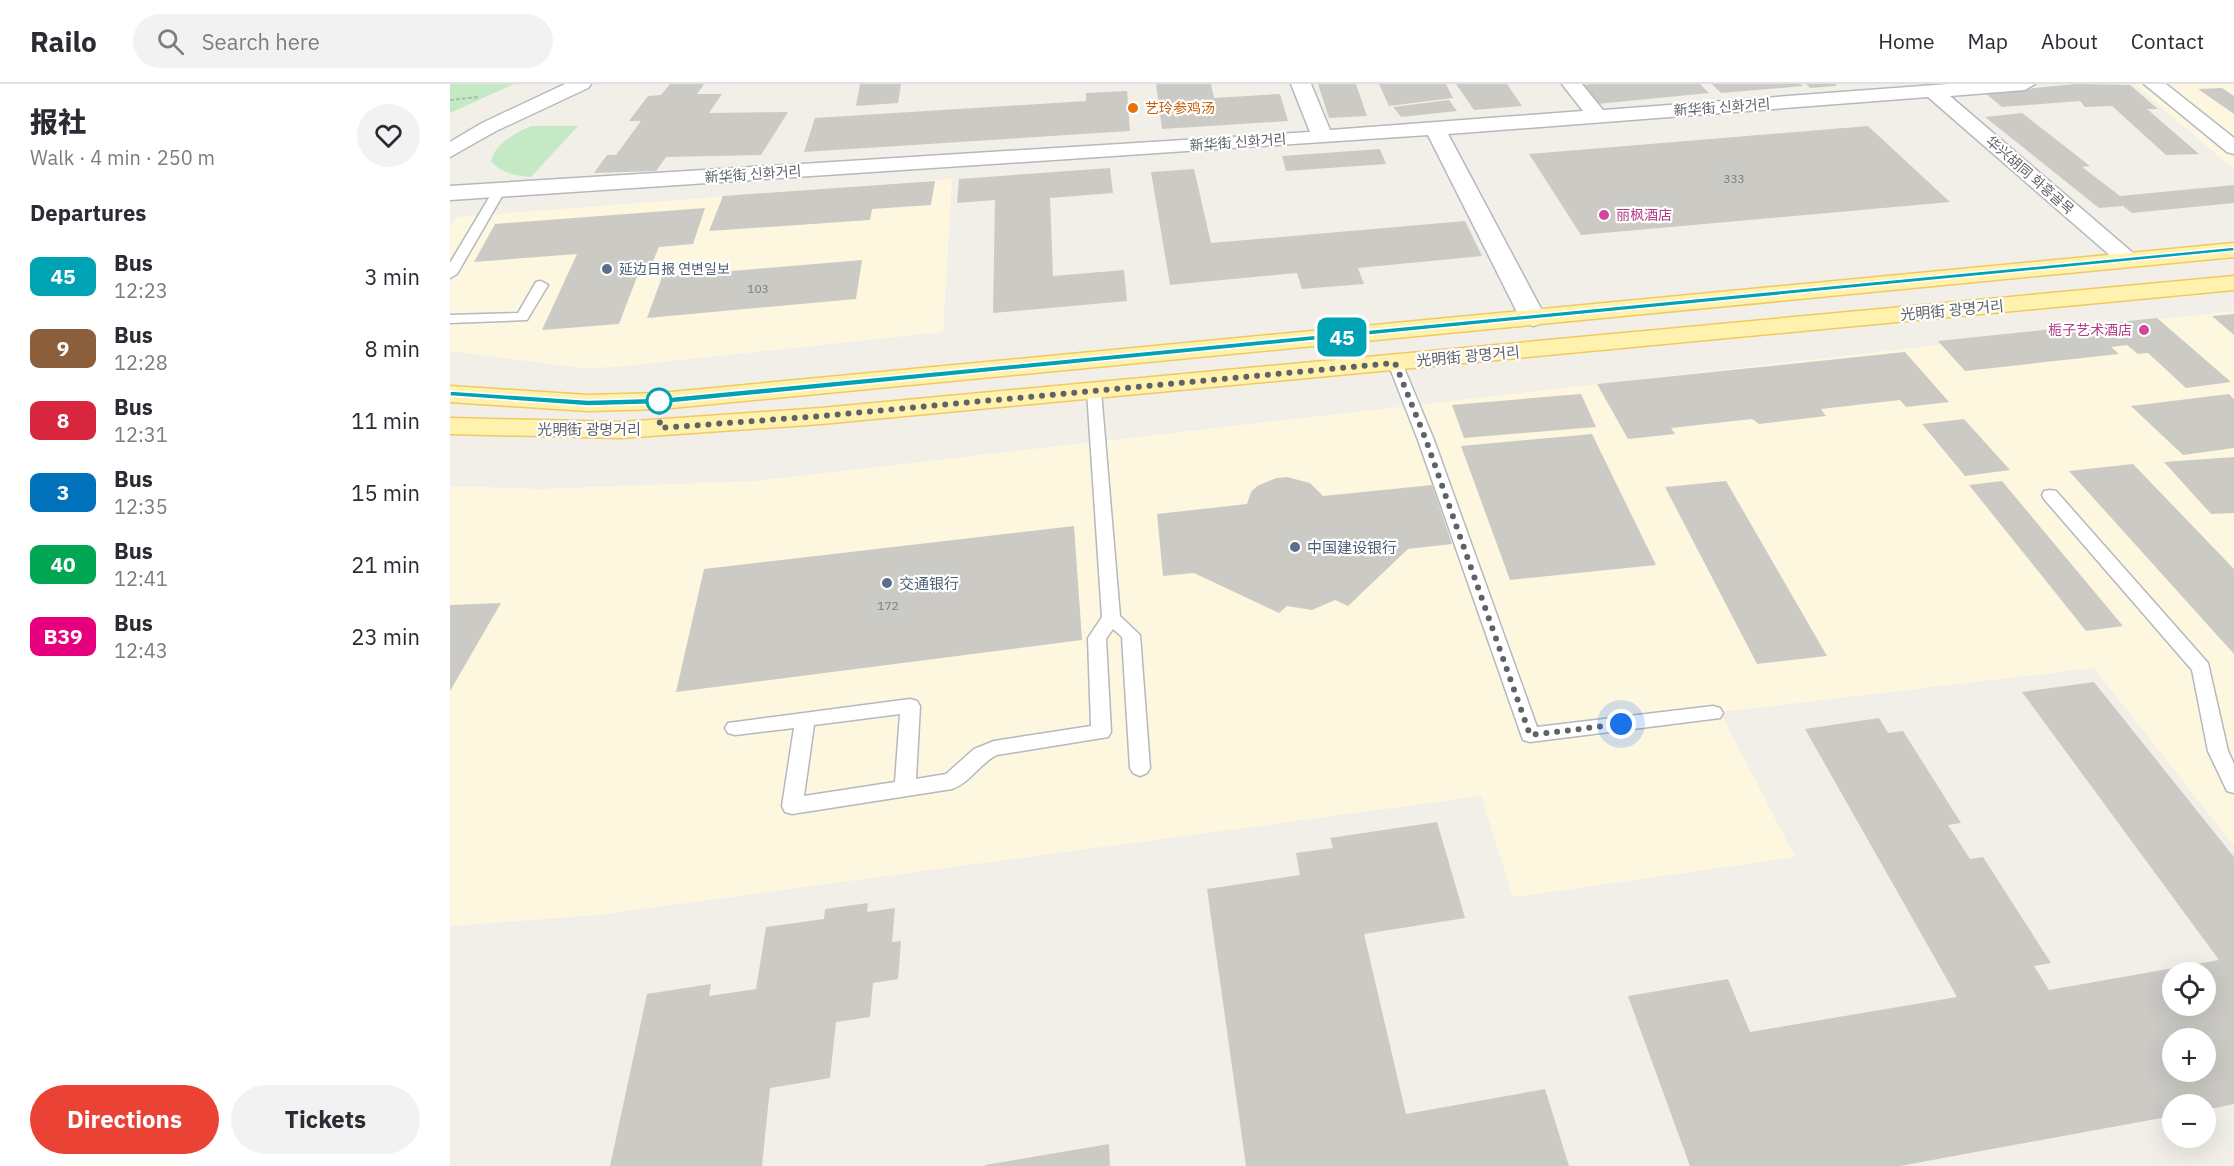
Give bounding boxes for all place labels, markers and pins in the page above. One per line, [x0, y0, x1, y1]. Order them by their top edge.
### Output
place label: 艺玲参鸡汤 [1145, 99, 1215, 117]
marker: 艺玲参鸡汤 [1126, 101, 1140, 115]
place label: 丽枫酒店 [1616, 206, 1672, 224]
marker: 丽枫酒店 [1597, 208, 1611, 222]
place label: 延边日报 연변일보 [619, 260, 730, 278]
marker: 延边日报 연변일보 [600, 262, 614, 276]
place label: 栀子艺术酒店 [2048, 321, 2132, 339]
marker: 栀子艺术酒店 [2137, 323, 2151, 337]
unlabelled marker [646, 388, 672, 414]
place label: 中国建设银行 [1307, 538, 1397, 557]
marker: 中国建设银行 [1288, 540, 1302, 554]
place label: 交通银行 [899, 574, 959, 593]
marker: 交通银行 [880, 576, 894, 590]

